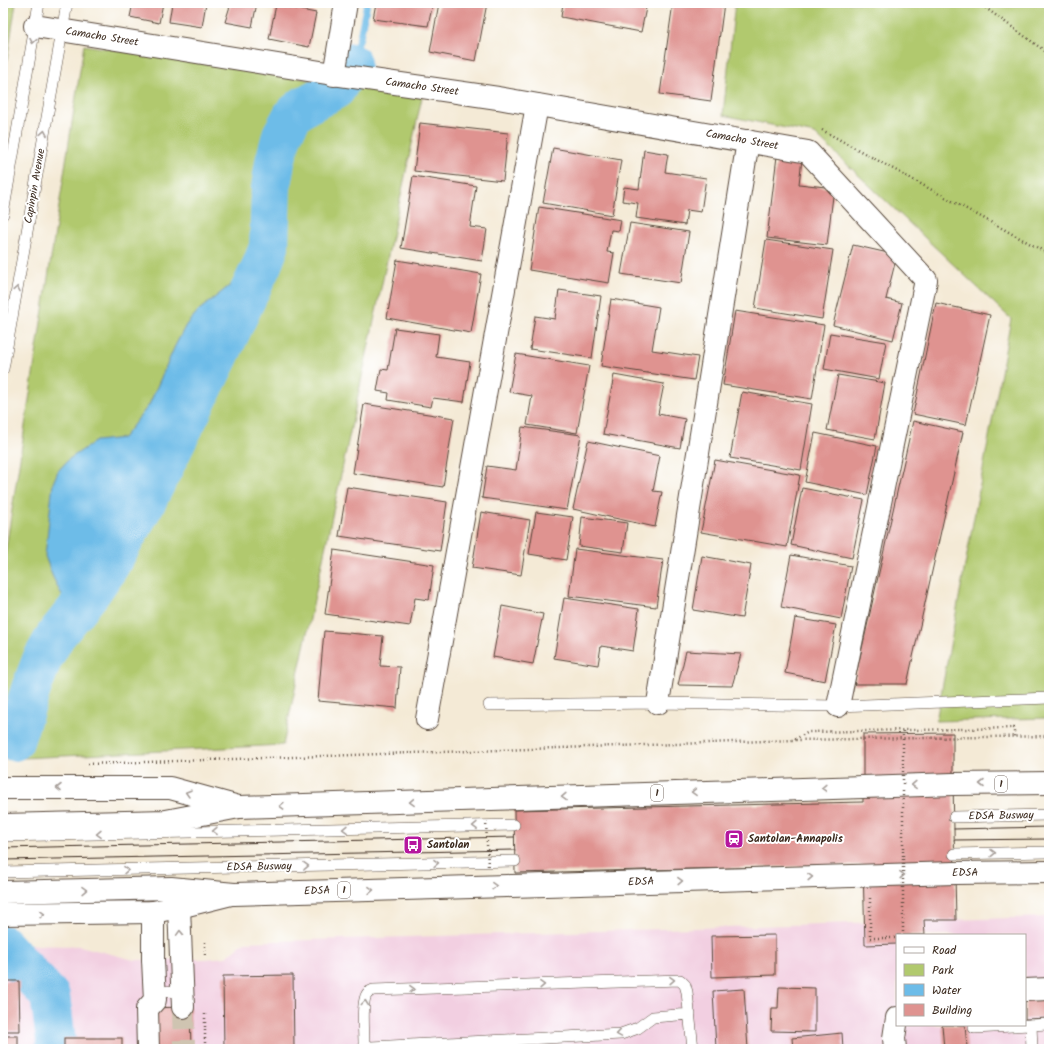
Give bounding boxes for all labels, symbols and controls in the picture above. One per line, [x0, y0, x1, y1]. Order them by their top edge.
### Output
street label: Camacho Street [64, 22, 141, 52]
one-way arrow [29, 38, 38, 45]
street label: Camacho Street [384, 73, 460, 101]
street label: Camacho Street [704, 125, 781, 155]
one-way arrow [39, 130, 48, 137]
street label: Capinpin Avenue [20, 147, 50, 225]
one-way arrow [12, 286, 21, 292]
road number: 1 [995, 776, 1007, 792]
one-way arrow [979, 780, 985, 788]
one-way arrow [911, 781, 917, 789]
one-way arrow [56, 784, 62, 792]
one-way arrow [821, 784, 827, 792]
road number: 1 [651, 785, 663, 801]
one-way arrow [691, 788, 697, 796]
one-way arrow [185, 789, 192, 798]
one-way arrow [561, 792, 567, 801]
one-way arrow [409, 797, 415, 806]
one-way arrow [279, 802, 285, 810]
street label: EDSA Busway [968, 806, 1035, 826]
one-way arrow [472, 822, 478, 830]
one-way arrow [342, 825, 348, 833]
one-way arrow [212, 827, 218, 835]
station icon: Santolan-Annapolis [723, 828, 745, 850]
one-way arrow [96, 830, 102, 838]
place label: Santolan-Annapolis [748, 830, 844, 848]
bus stop icon: Santolan [402, 834, 424, 856]
place label: Santolan [427, 836, 469, 854]
one-way arrow [990, 849, 996, 857]
street label: EDSA Busway [226, 857, 293, 877]
one-way arrow [433, 859, 439, 867]
one-way arrow [303, 862, 309, 870]
street label: EDSA [952, 864, 978, 882]
one-way arrow [123, 866, 129, 874]
one-way arrow [899, 870, 905, 879]
street label: EDSA [628, 873, 655, 891]
one-way arrow [807, 873, 813, 881]
one-way arrow [677, 877, 683, 885]
street label: EDSA [304, 882, 331, 900]
road number: 1 [338, 882, 350, 898]
one-way arrow [491, 882, 497, 890]
one-way arrow [368, 885, 374, 894]
one-way arrow [81, 886, 87, 894]
one-way arrow [39, 910, 45, 918]
one-way arrow [176, 930, 184, 936]
legend [896, 934, 1026, 1026]
text: Road [932, 941, 957, 960]
text: Park [932, 961, 954, 980]
one-way arrow [669, 976, 675, 985]
one-way arrow [539, 980, 545, 989]
text: Water [932, 981, 962, 1000]
one-way arrow [409, 985, 415, 993]
one-way arrow [360, 999, 369, 1006]
text: Building [932, 1001, 972, 1020]
one-way arrow [616, 1029, 622, 1038]

